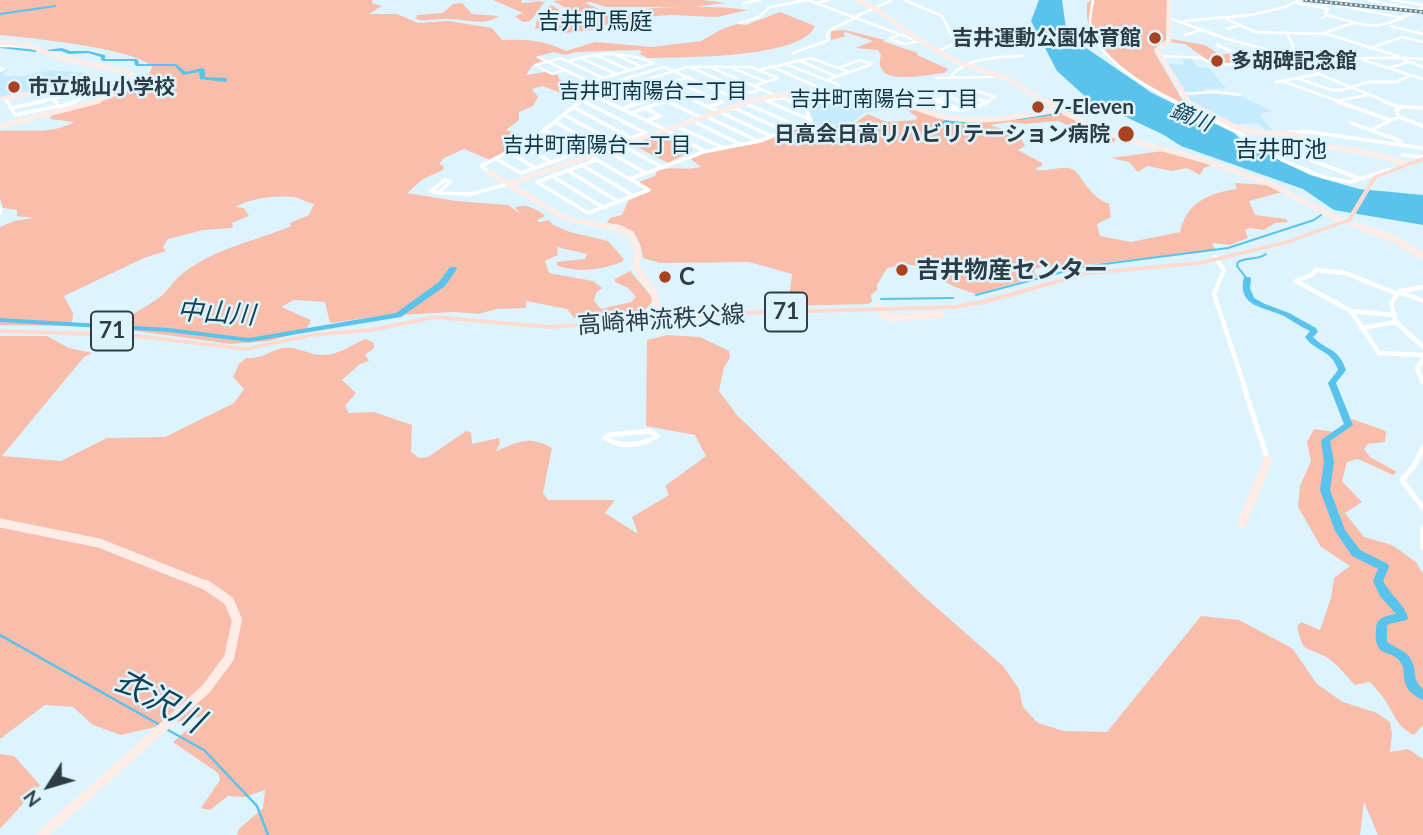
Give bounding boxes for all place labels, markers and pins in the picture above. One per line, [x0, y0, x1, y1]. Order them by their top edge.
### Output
place label: 吉井運動公園体育館 [952, 25, 1141, 51]
marker: 吉井運動公園体育館 [1147, 30, 1163, 46]
place label: 多胡碑記念館 [1231, 48, 1357, 74]
marker: 多胡碑記念館 [1209, 53, 1225, 69]
place label: 市立城山小学校 [28, 74, 175, 100]
marker: 市立城山小学校 [6, 79, 22, 95]
place label: 7-Eleven [1052, 94, 1134, 120]
marker: 7-Eleven [1030, 99, 1046, 115]
place label: 日高会日高リハビリテーション病院 [774, 121, 1110, 147]
marker: 日高会日高リハビリテーション病院 [1116, 124, 1136, 144]
place label: 吉井物産センター [916, 256, 1108, 284]
marker: 吉井物産センター [894, 262, 910, 278]
place label: C [679, 263, 695, 291]
marker: C [657, 269, 673, 285]

